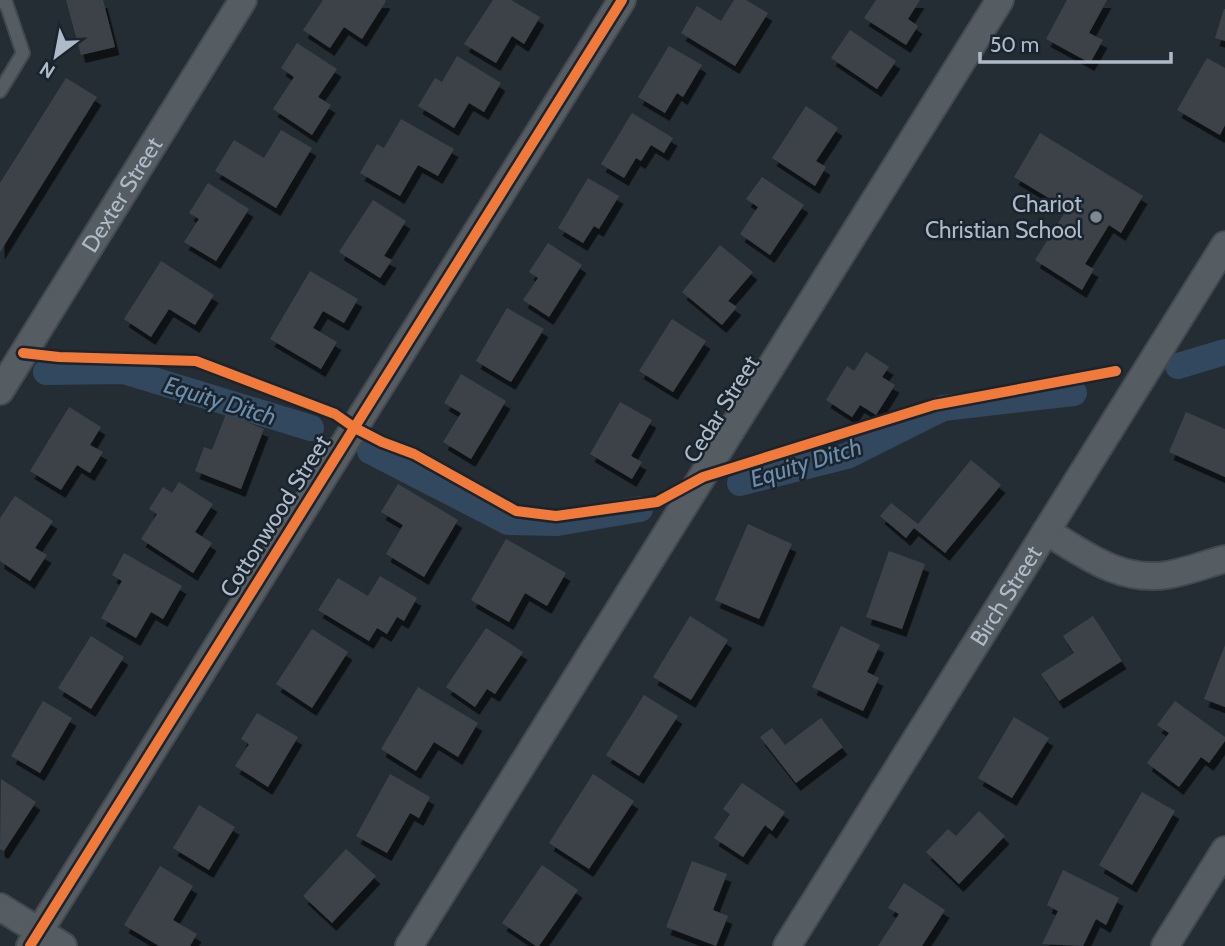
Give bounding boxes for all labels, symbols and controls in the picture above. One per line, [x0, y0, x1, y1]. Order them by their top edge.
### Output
north arrow [21, 21, 91, 91]
scale bar [980, 21, 1171, 65]
text: 50 m [990, 32, 1039, 57]
text: N [35, 57, 59, 83]
street label: Dexter Street [76, 132, 168, 258]
place label: Chariot Christian School [925, 190, 1083, 244]
marker: Chariot Christian School [1088, 209, 1104, 225]
street label: Cedar Street [677, 350, 765, 468]
water label: Equity Ditch [161, 370, 279, 431]
street label: Cottonwood Street [214, 430, 336, 602]
water label: Equity Ditch [747, 432, 865, 493]
street label: Birch Street [964, 540, 1048, 651]

